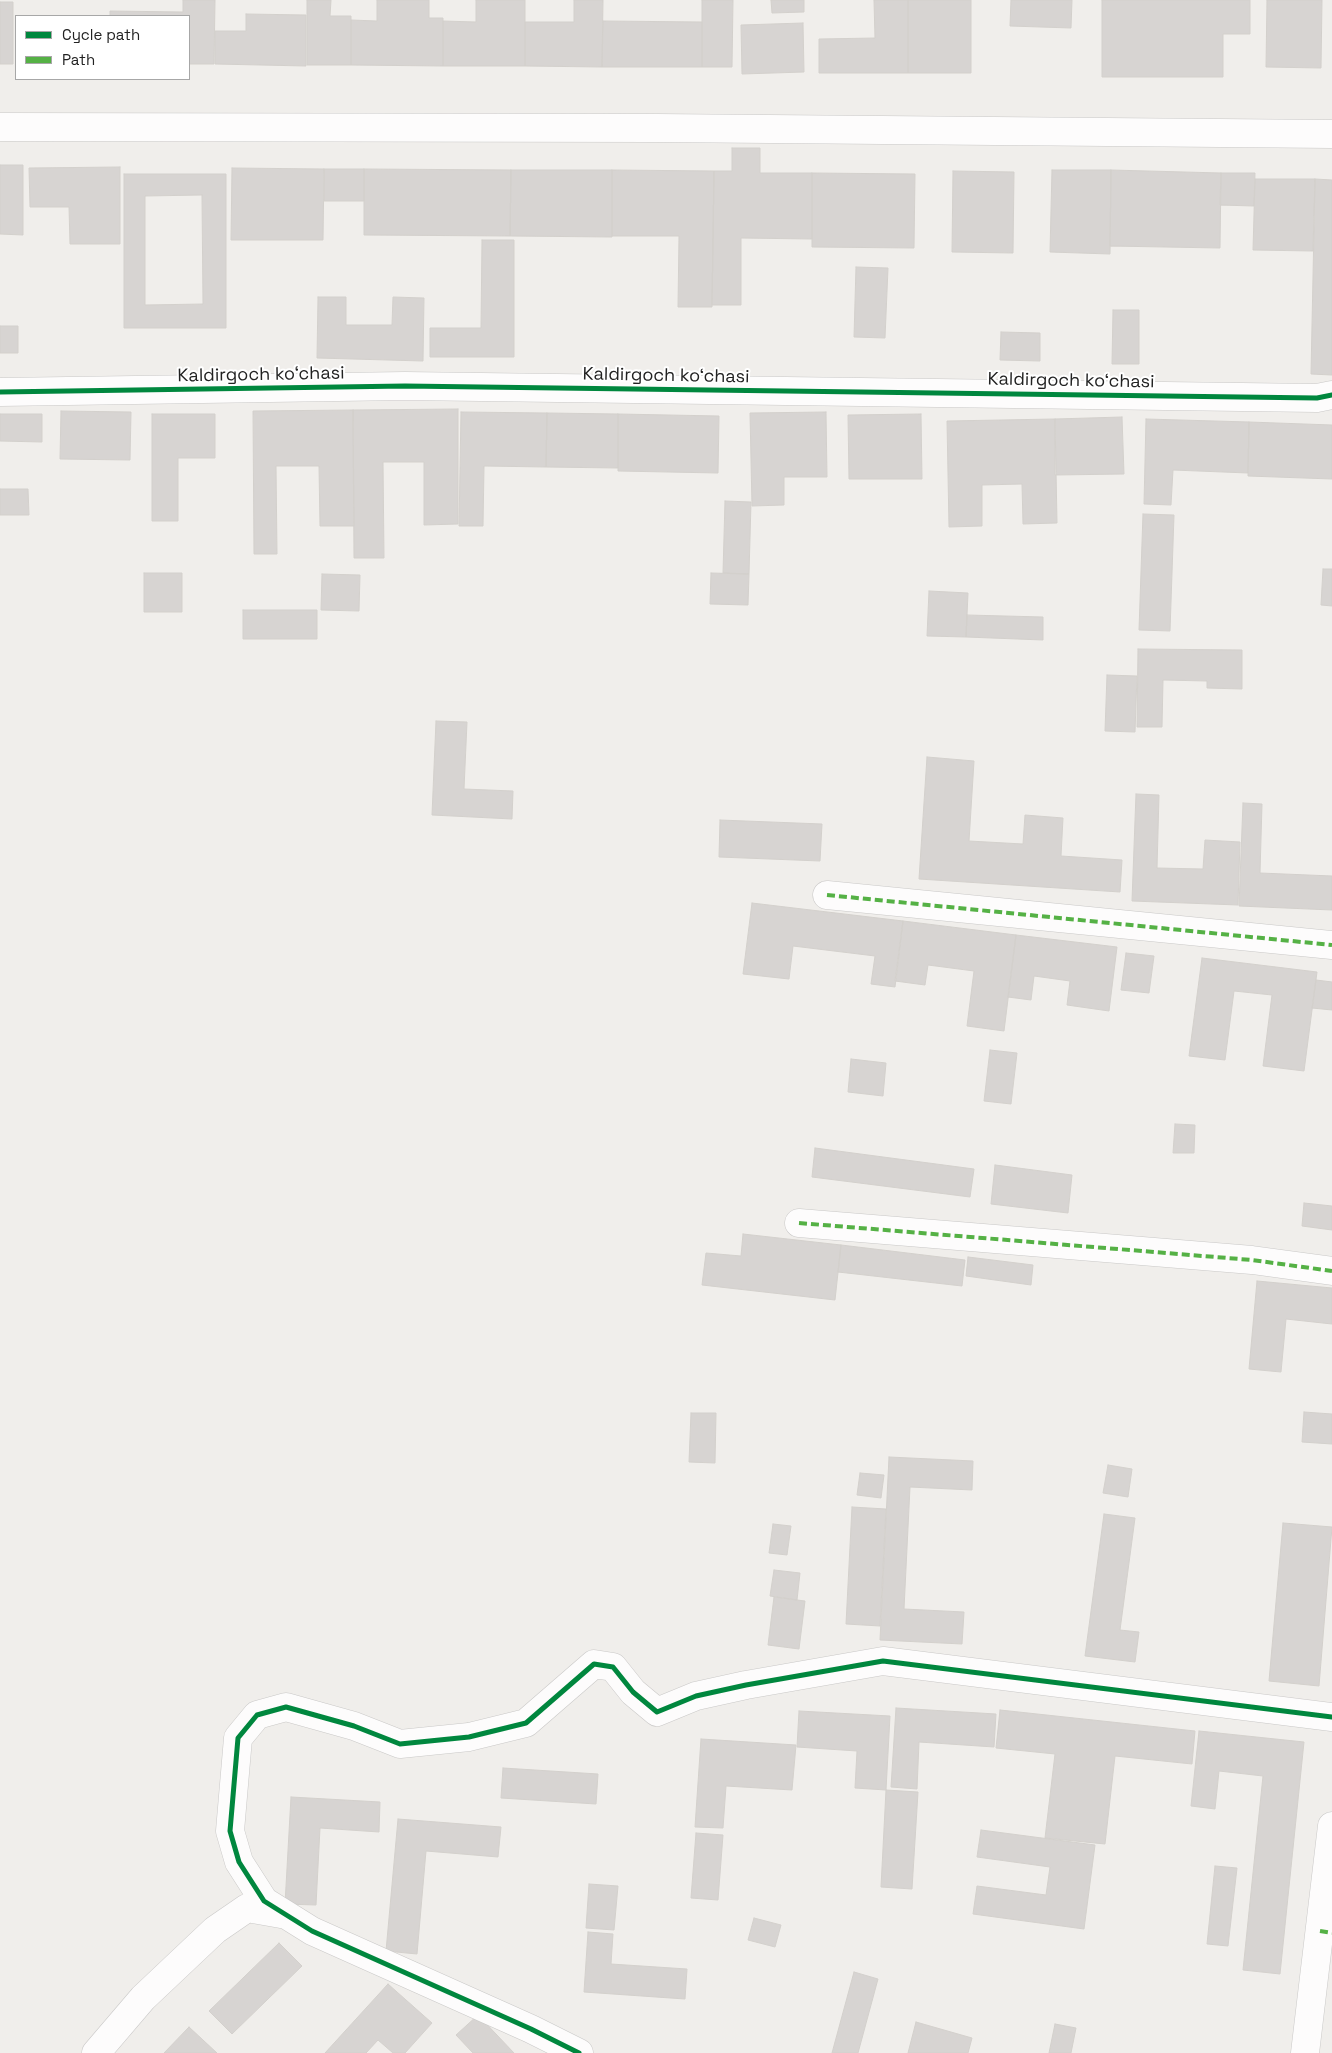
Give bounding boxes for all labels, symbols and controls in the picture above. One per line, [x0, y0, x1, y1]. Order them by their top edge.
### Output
legend [15, 15, 190, 80]
text: Cycle path [62, 25, 140, 44]
text: Path [62, 50, 95, 69]
street label: Kaldirgoch koʻchasi [177, 363, 345, 387]
street label: Kaldirgoch koʻchasi [582, 364, 750, 388]
street label: Kaldirgoch koʻchasi [987, 369, 1155, 393]

